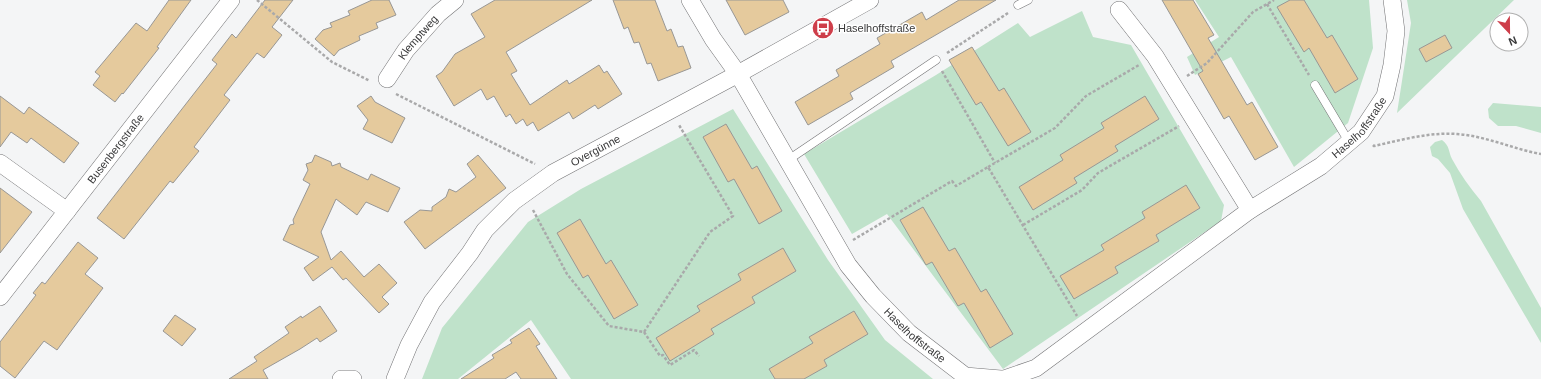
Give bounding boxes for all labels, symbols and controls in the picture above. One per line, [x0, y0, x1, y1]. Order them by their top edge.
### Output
north arrow [1489, 12, 1529, 52]
street label: Klemptweg [396, 13, 440, 62]
bus stop icon: Haselhoffstraße [810, 15, 836, 41]
place label: Haselhoffstraße [838, 22, 915, 34]
text: N [1507, 34, 1519, 48]
street label: Haselhoffstraße [1329, 95, 1389, 160]
street label: Busenbergstraße [85, 112, 146, 186]
street label: Overgünne [568, 132, 622, 169]
street label: Haselhoffstraße [882, 305, 948, 365]

